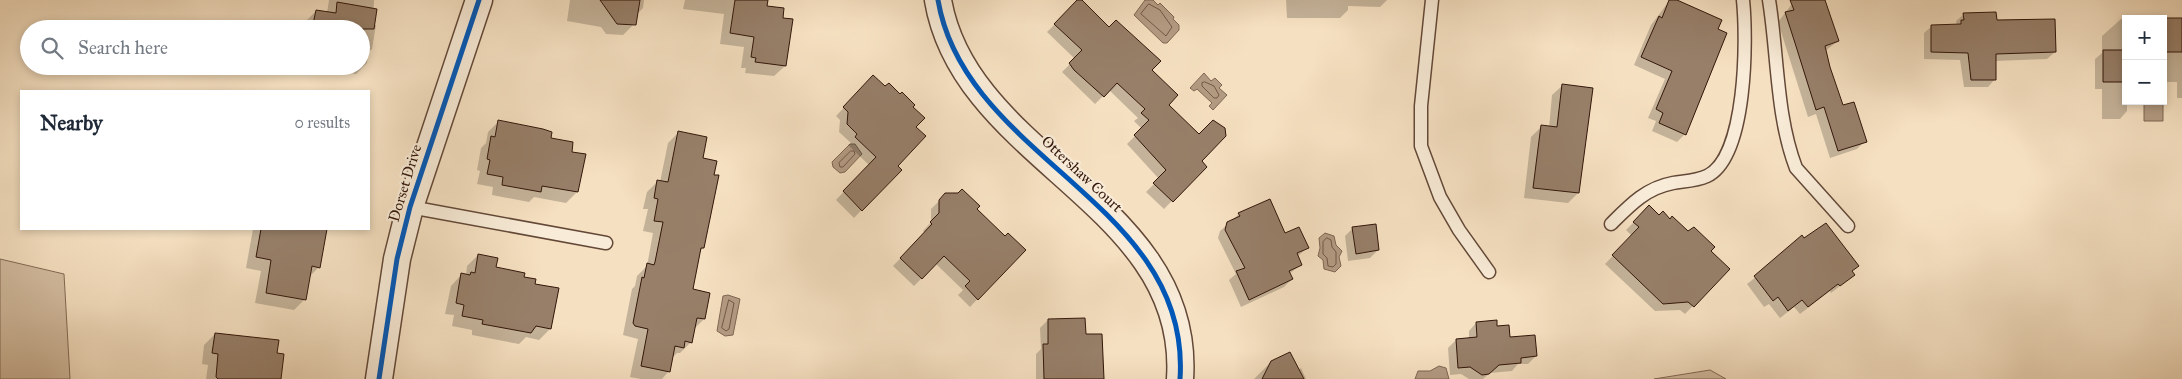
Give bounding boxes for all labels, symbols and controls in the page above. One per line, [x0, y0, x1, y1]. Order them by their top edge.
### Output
map controls [2122, 15, 2167, 105]
button: + [2122, 15, 2167, 60]
search box [20, 20, 370, 75]
icon: search [38, 34, 66, 62]
text: Search here [78, 36, 168, 59]
button: − [2122, 60, 2167, 105]
text: Nearby [40, 110, 103, 136]
text: 0 results [295, 113, 350, 132]
street label: Ottershaw Court [1038, 132, 1127, 216]
street label: Dorset Drive [385, 142, 425, 224]

